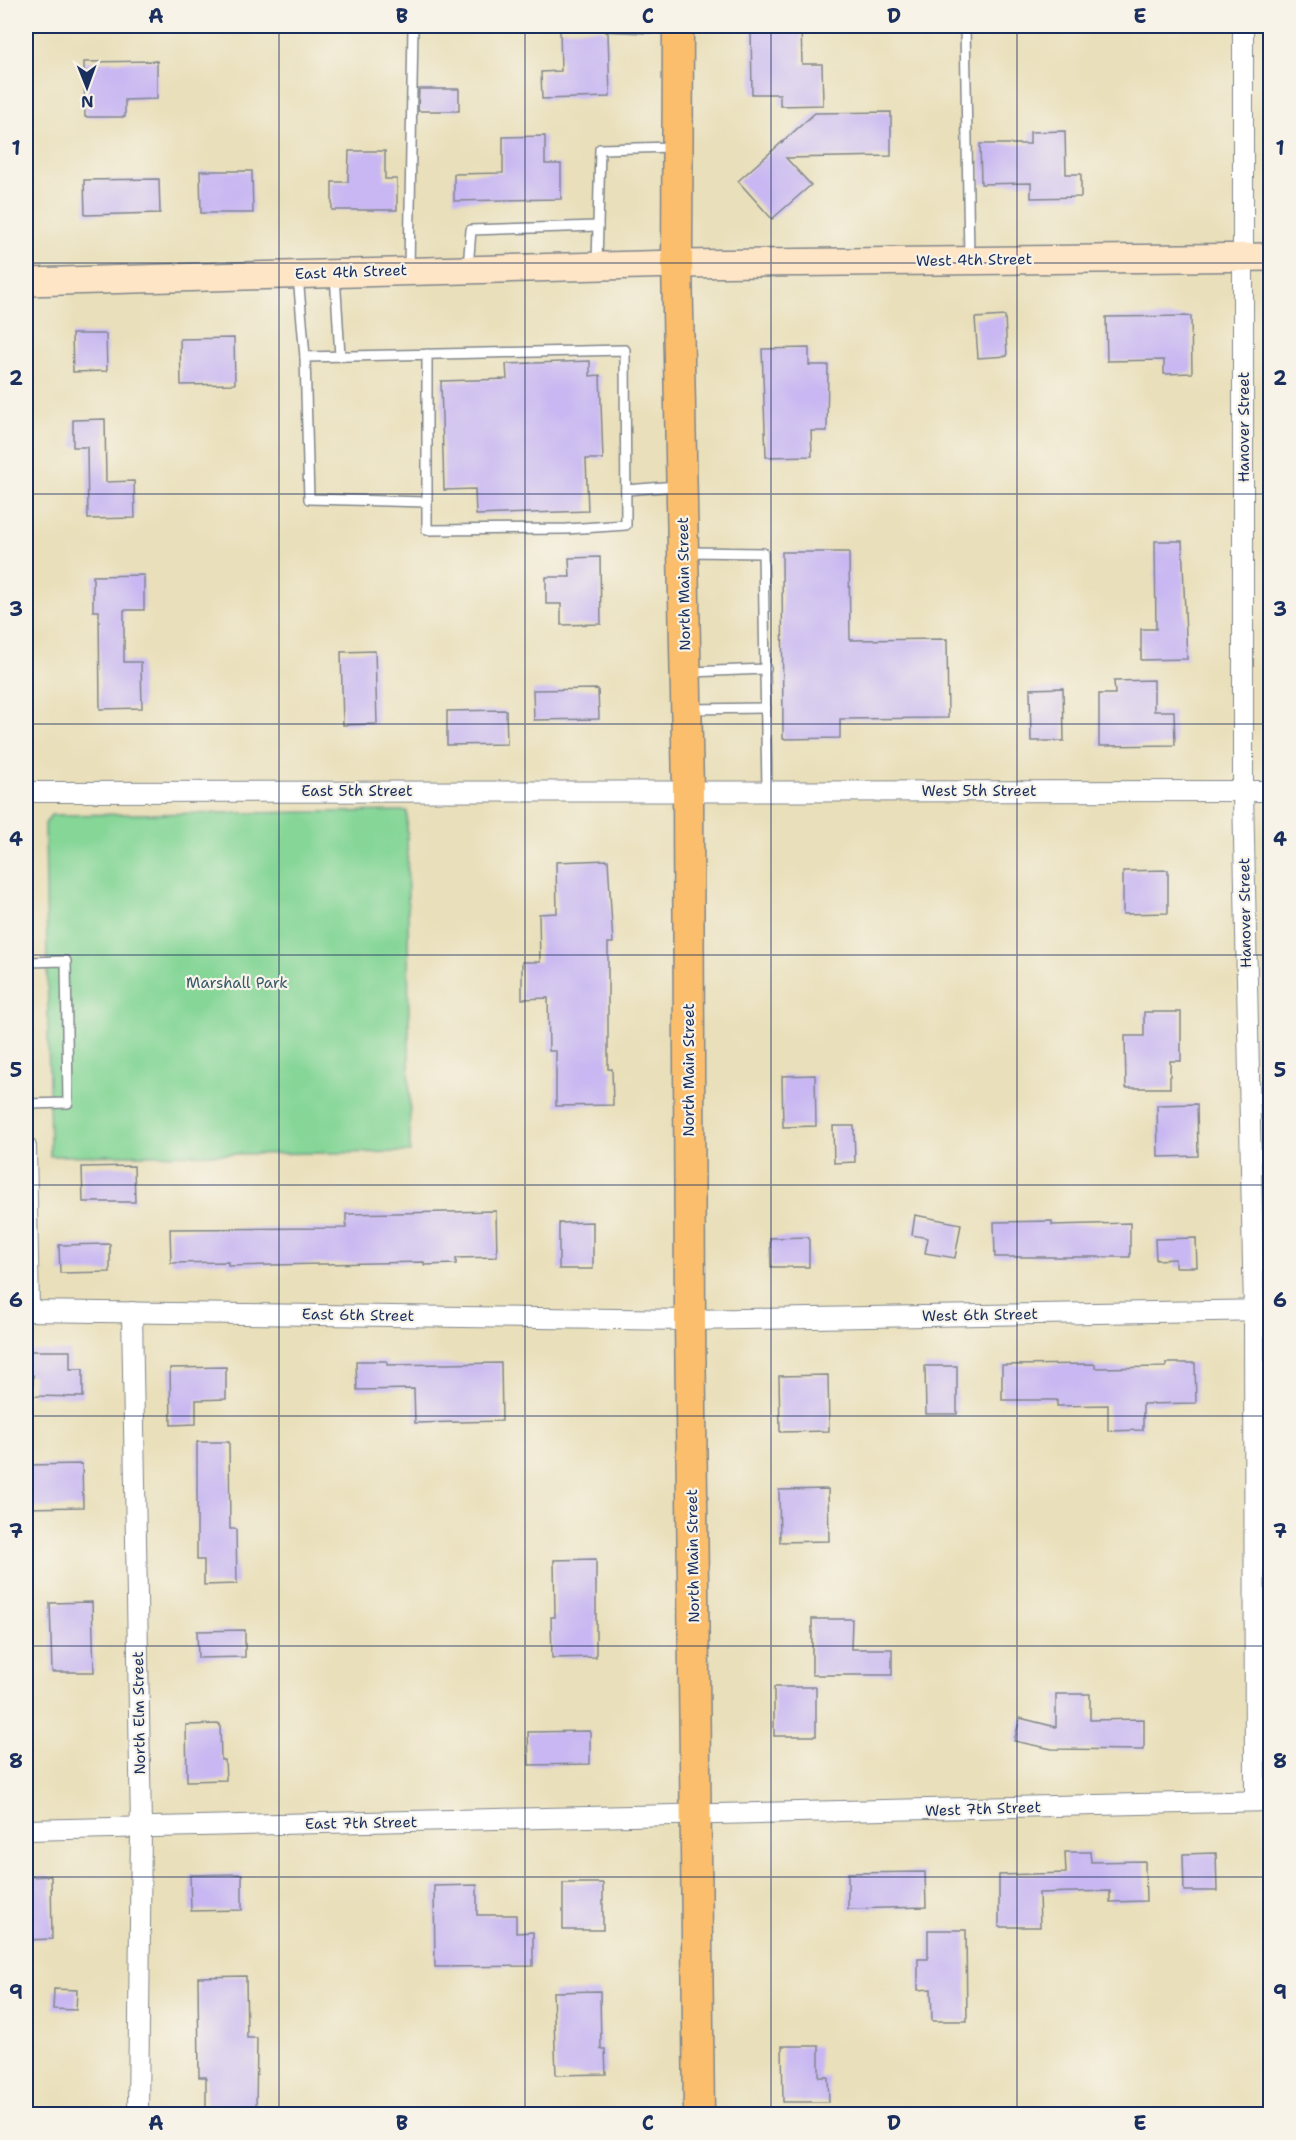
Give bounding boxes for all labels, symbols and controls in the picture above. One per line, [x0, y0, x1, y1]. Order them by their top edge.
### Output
text: A [148, 3, 164, 29]
text: B [396, 3, 408, 29]
text: C [642, 3, 654, 29]
text: D [887, 3, 901, 29]
text: E [1133, 3, 1147, 29]
north arrow [57, 57, 117, 117]
text: N [81, 91, 94, 112]
text: 1 [11, 135, 21, 161]
text: 1 [1275, 135, 1285, 161]
street label: West 4th Street [916, 249, 1032, 271]
street label: East 4th Street [294, 260, 408, 284]
text: 2 [9, 365, 23, 391]
text: 2 [1273, 365, 1287, 391]
street label: Hanover Street [1234, 372, 1254, 482]
street label: North Main Street [673, 517, 695, 651]
text: 3 [9, 596, 23, 622]
text: 3 [1273, 596, 1287, 622]
street label: East 5th Street [301, 781, 413, 801]
street label: West 5th Street [921, 781, 1037, 801]
text: 4 [9, 826, 23, 852]
text: 4 [1273, 826, 1287, 852]
street label: Hanover Street [1234, 858, 1256, 968]
park label: Marshall Park [186, 973, 288, 993]
street label: North Main Street [679, 1003, 699, 1137]
text: 5 [10, 1057, 22, 1083]
text: 5 [1274, 1057, 1286, 1083]
text: 6 [9, 1287, 23, 1313]
text: 6 [1273, 1287, 1287, 1313]
street label: East 6th Street [302, 1304, 414, 1326]
street label: West 6th Street [922, 1304, 1038, 1326]
street label: North Main Street [682, 1489, 704, 1623]
text: 7 [9, 1518, 23, 1544]
text: 7 [1273, 1518, 1287, 1544]
street label: North Elm Street [128, 1651, 150, 1775]
text: 8 [9, 1748, 23, 1774]
text: 8 [1273, 1748, 1287, 1774]
street label: West 7th Street [925, 1797, 1041, 1821]
street label: East 7th Street [305, 1812, 417, 1834]
text: 9 [9, 1979, 23, 2005]
text: 9 [1273, 1979, 1287, 2005]
text: A [148, 2110, 164, 2136]
text: B [396, 2110, 408, 2136]
text: C [642, 2110, 654, 2136]
text: D [887, 2110, 901, 2136]
text: E [1133, 2110, 1147, 2136]

